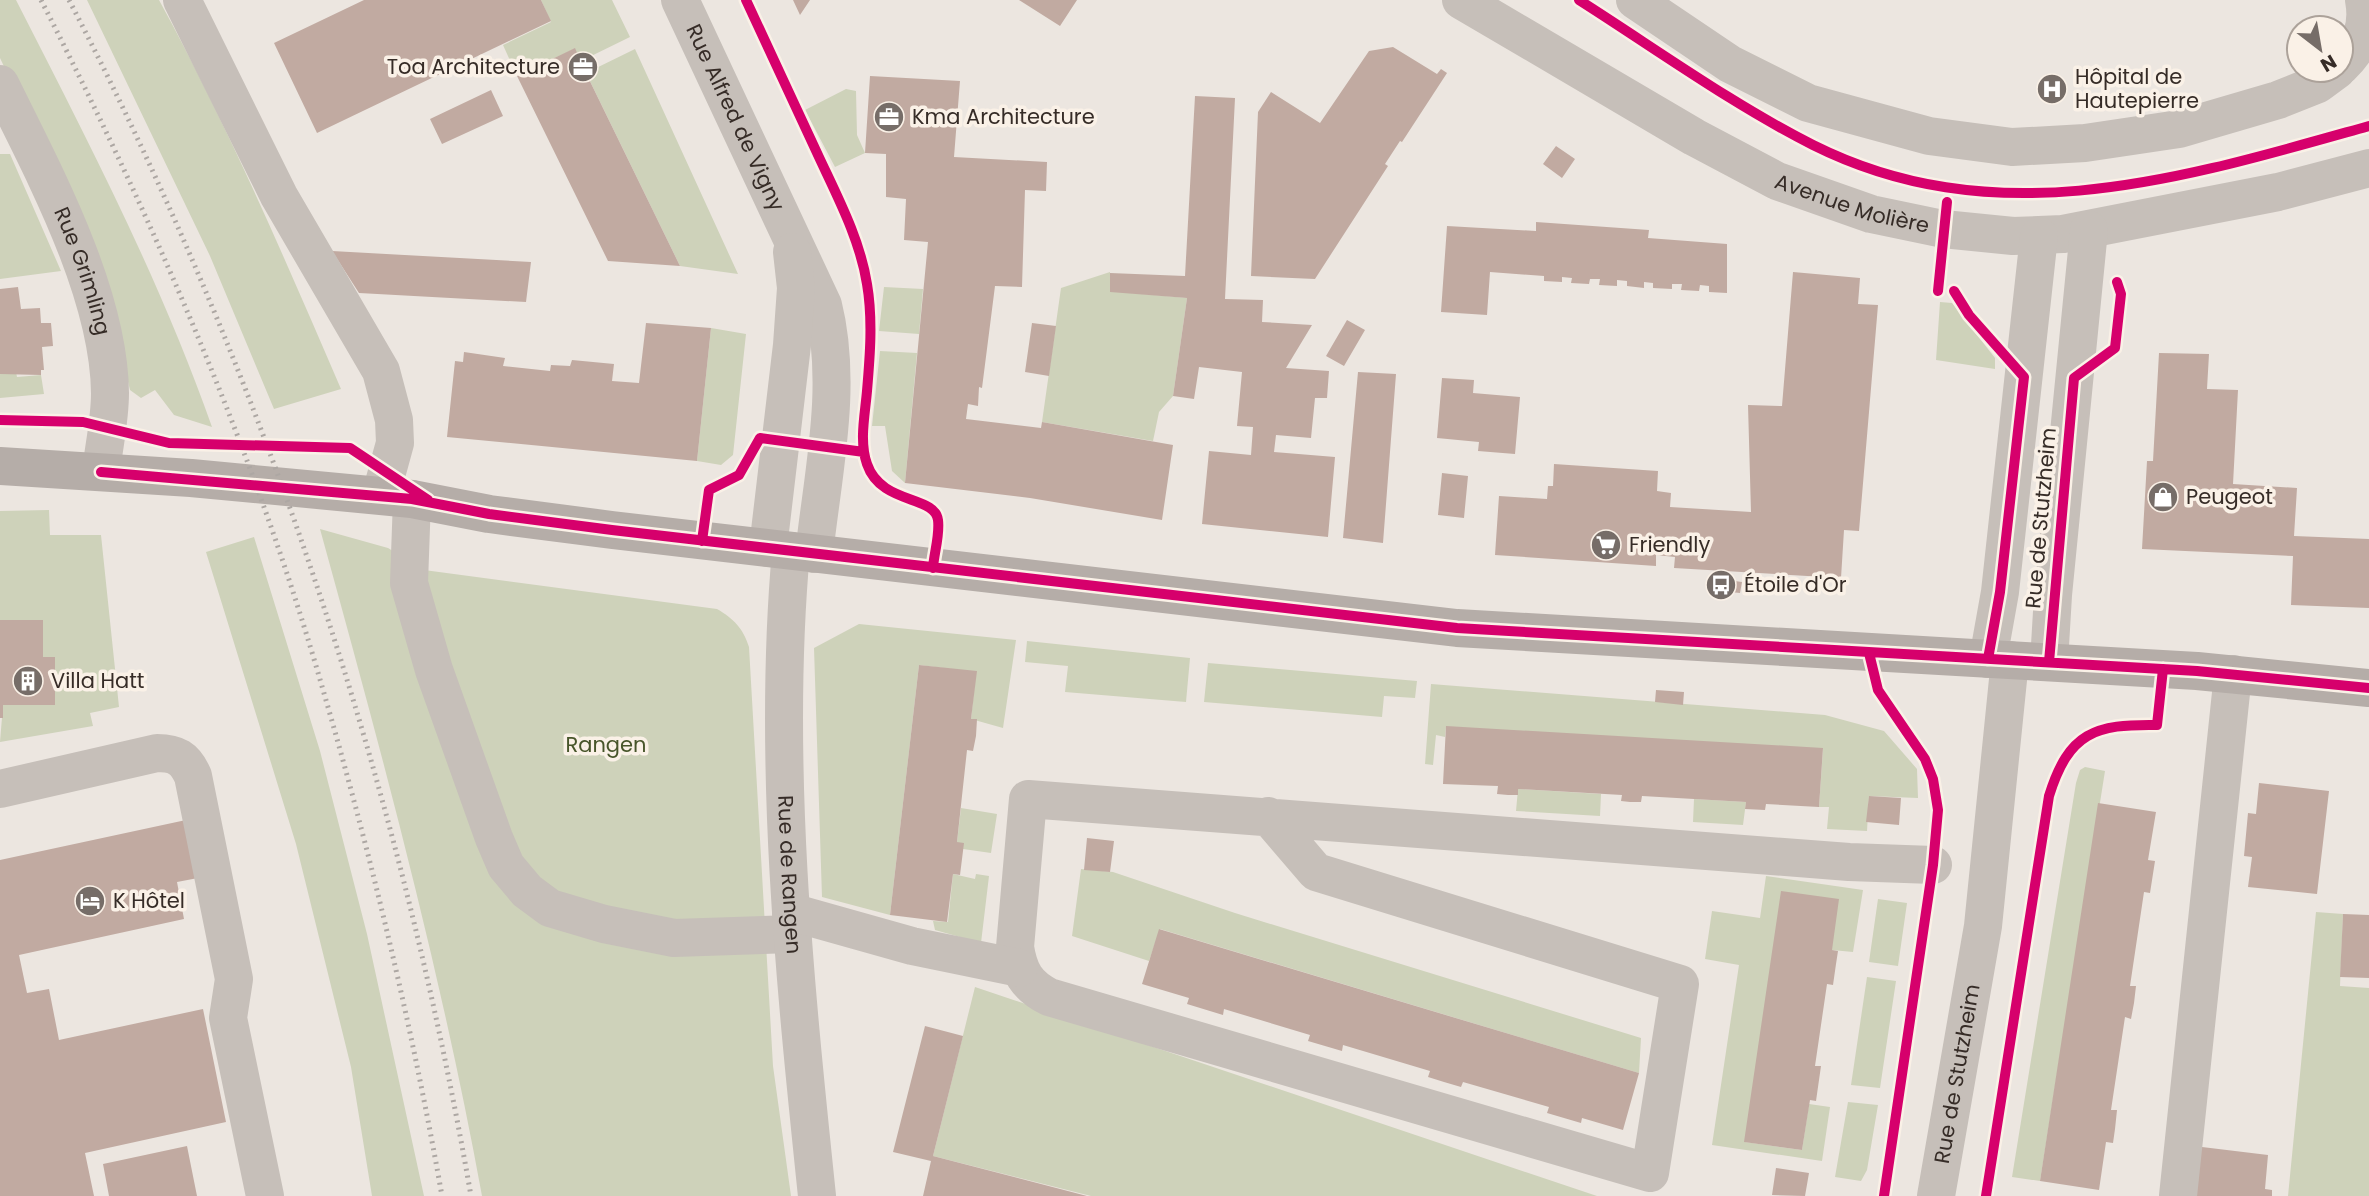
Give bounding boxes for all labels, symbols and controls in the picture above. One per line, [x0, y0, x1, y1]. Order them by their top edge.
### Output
north arrow [2285, 14, 2355, 84]
street label: Rue Alfred de Vigny [679, 19, 792, 216]
text: N [2315, 48, 2342, 78]
office icon: Toa Architecture [566, 50, 600, 84]
place label: Toa Architecture [387, 52, 560, 81]
place label: Hôpital de Hautepierre [2075, 62, 2199, 115]
hospital icon: Hôpital de Hautepierre [2035, 72, 2069, 106]
office icon: Kma Architecture [872, 100, 906, 134]
place label: Kma Architecture [912, 102, 1095, 131]
street label: Avenue Molière [1771, 166, 1932, 240]
street label: Rue Grimling [47, 202, 118, 338]
street label: Rue de Stutzheim [2018, 426, 2063, 610]
shop icon: Peugeot [2146, 480, 2180, 514]
place label: Peugeot [2186, 482, 2273, 511]
supermarket icon: Friendly [1589, 528, 1623, 562]
place label: Friendly [1629, 530, 1710, 559]
bus stop icon: Étoile d'Or [1704, 568, 1738, 602]
place label: Étoile d'Or [1744, 570, 1847, 599]
building icon: Villa Hatt [11, 664, 45, 698]
place label: Villa Hatt [51, 666, 145, 695]
park label: Rangen [565, 730, 647, 759]
street label: Rue de Rangen [771, 795, 809, 955]
hotel icon: K Hôtel [73, 884, 107, 918]
place label: K Hôtel [113, 886, 185, 915]
street label: Rue de Stutzheim [1927, 982, 1987, 1166]

